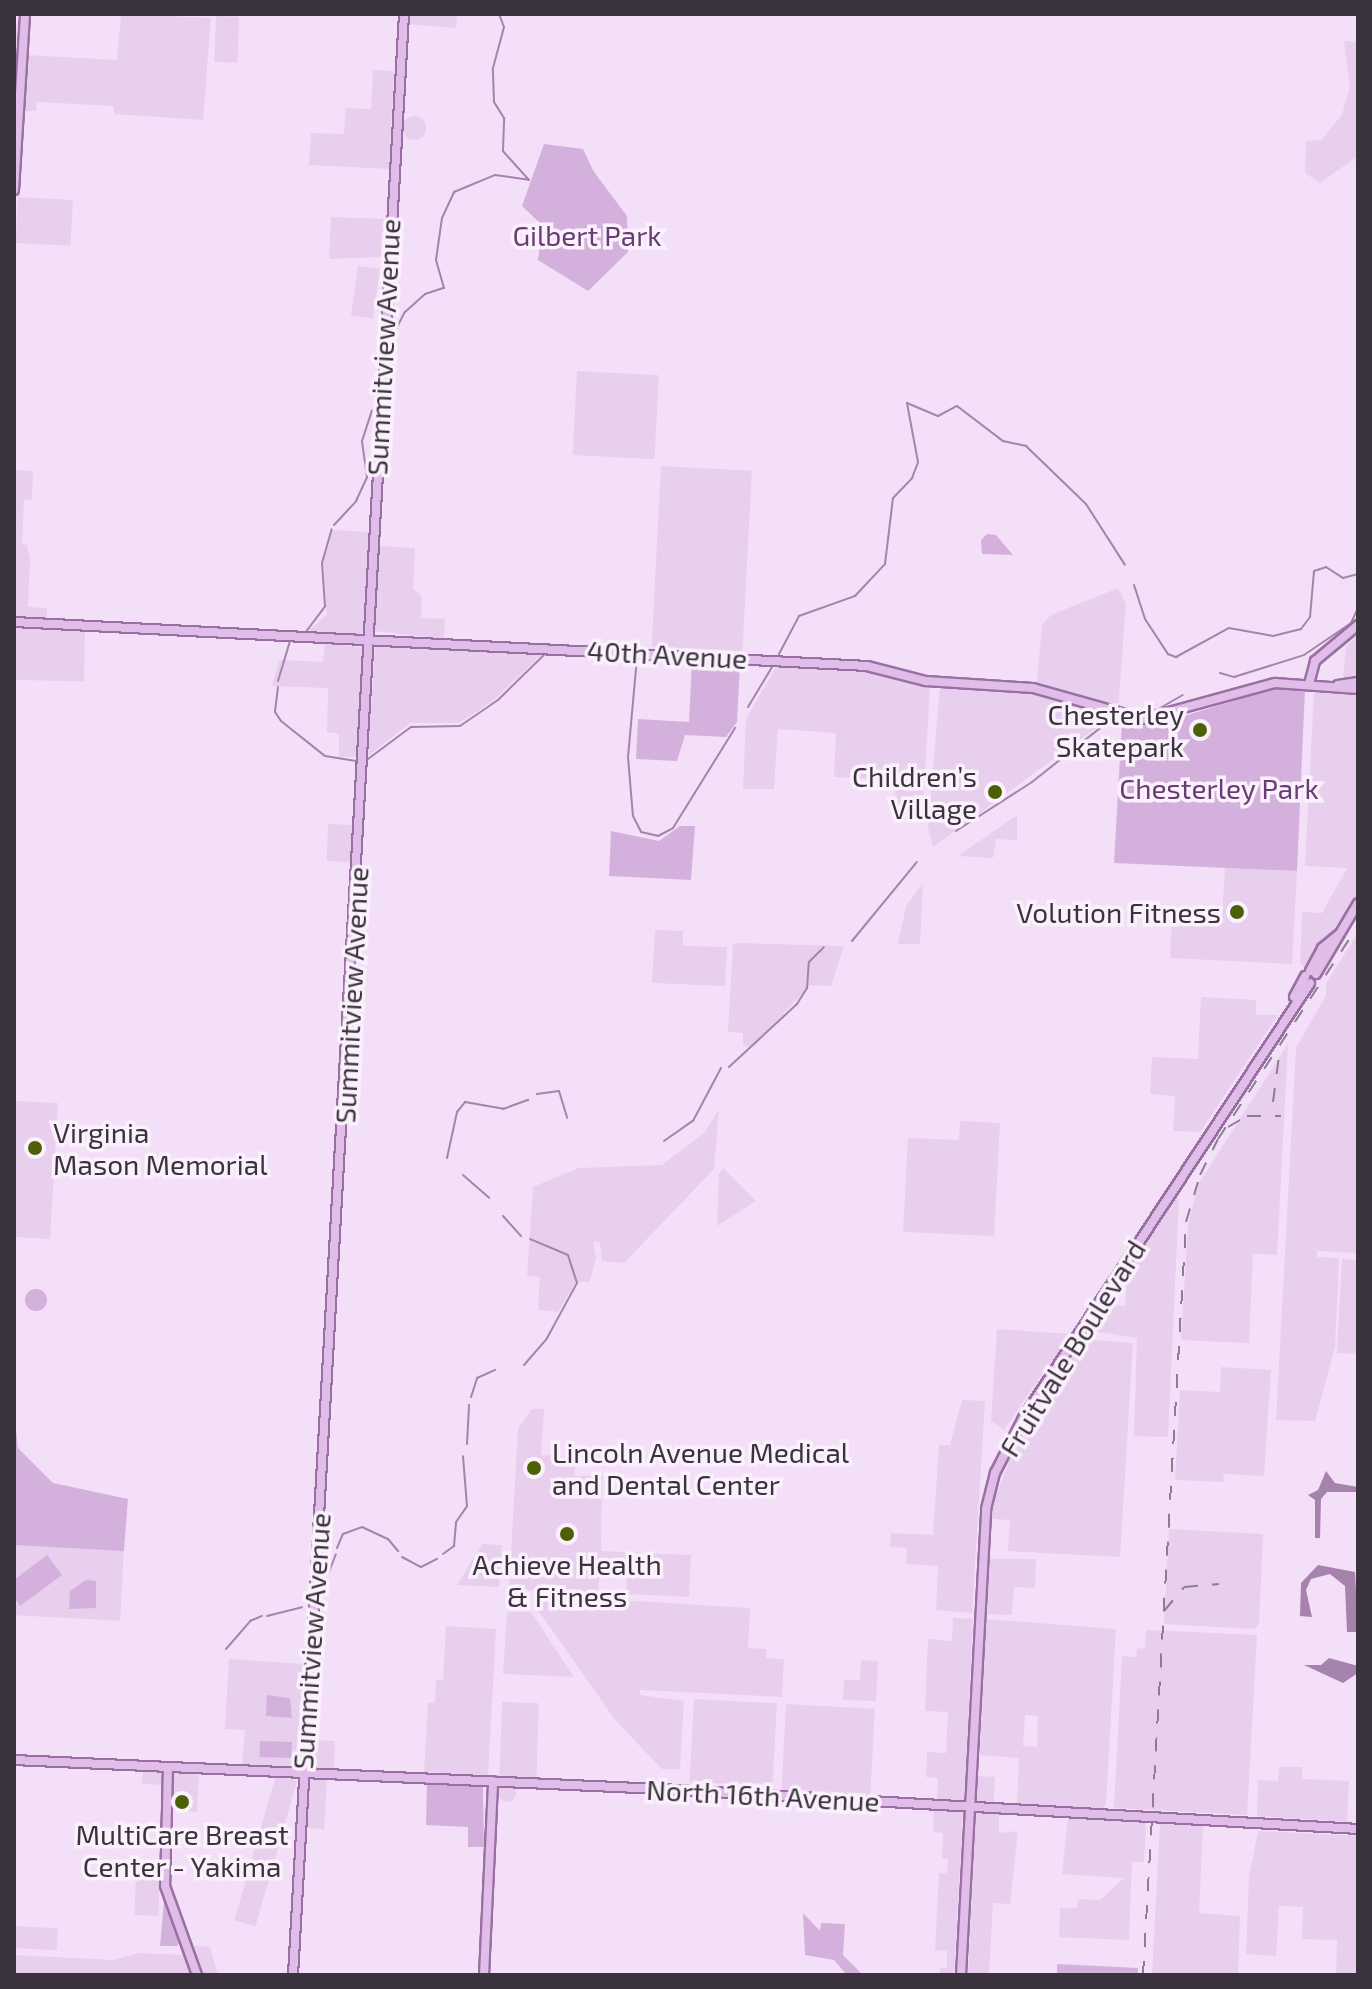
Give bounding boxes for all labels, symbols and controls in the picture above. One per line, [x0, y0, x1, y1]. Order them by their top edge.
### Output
street label: Summitview Avenue [359, 217, 407, 477]
park label: Gilbert Park [512, 218, 662, 252]
street label: 40th Avenue [586, 633, 748, 675]
place label: Chesterley Skatepark [1048, 697, 1184, 763]
marker: Chesterley Skatepark [1191, 721, 1209, 739]
place label: Children’s Village [852, 759, 977, 825]
park label: Chesterley Park [1119, 771, 1319, 805]
marker: Children’s Village [984, 781, 1006, 803]
street label: Summitview Avenue [327, 865, 375, 1125]
place label: Volution Fitness [1016, 895, 1221, 929]
marker: Volution Fitness [1228, 903, 1246, 921]
place label: Virginia Mason Memorial [53, 1115, 267, 1181]
marker: Virginia Mason Memorial [24, 1137, 46, 1159]
street label: Fruitvale Boulevard [992, 1234, 1152, 1462]
place label: Lincoln Avenue Medical and Dental Center [552, 1435, 850, 1501]
marker: Lincoln Avenue Medical and Dental Center [523, 1457, 545, 1479]
street label: Summitview Avenue [285, 1511, 337, 1771]
marker: Achieve Health & Fitness [558, 1525, 576, 1543]
place label: Achieve Health & Fitness [472, 1547, 662, 1613]
street label: North 16th Avenue [645, 1772, 881, 1818]
marker: MultiCare Breast Center - Yakima [171, 1791, 193, 1813]
place label: MultiCare Breast Center - Yakima [75, 1817, 289, 1883]

